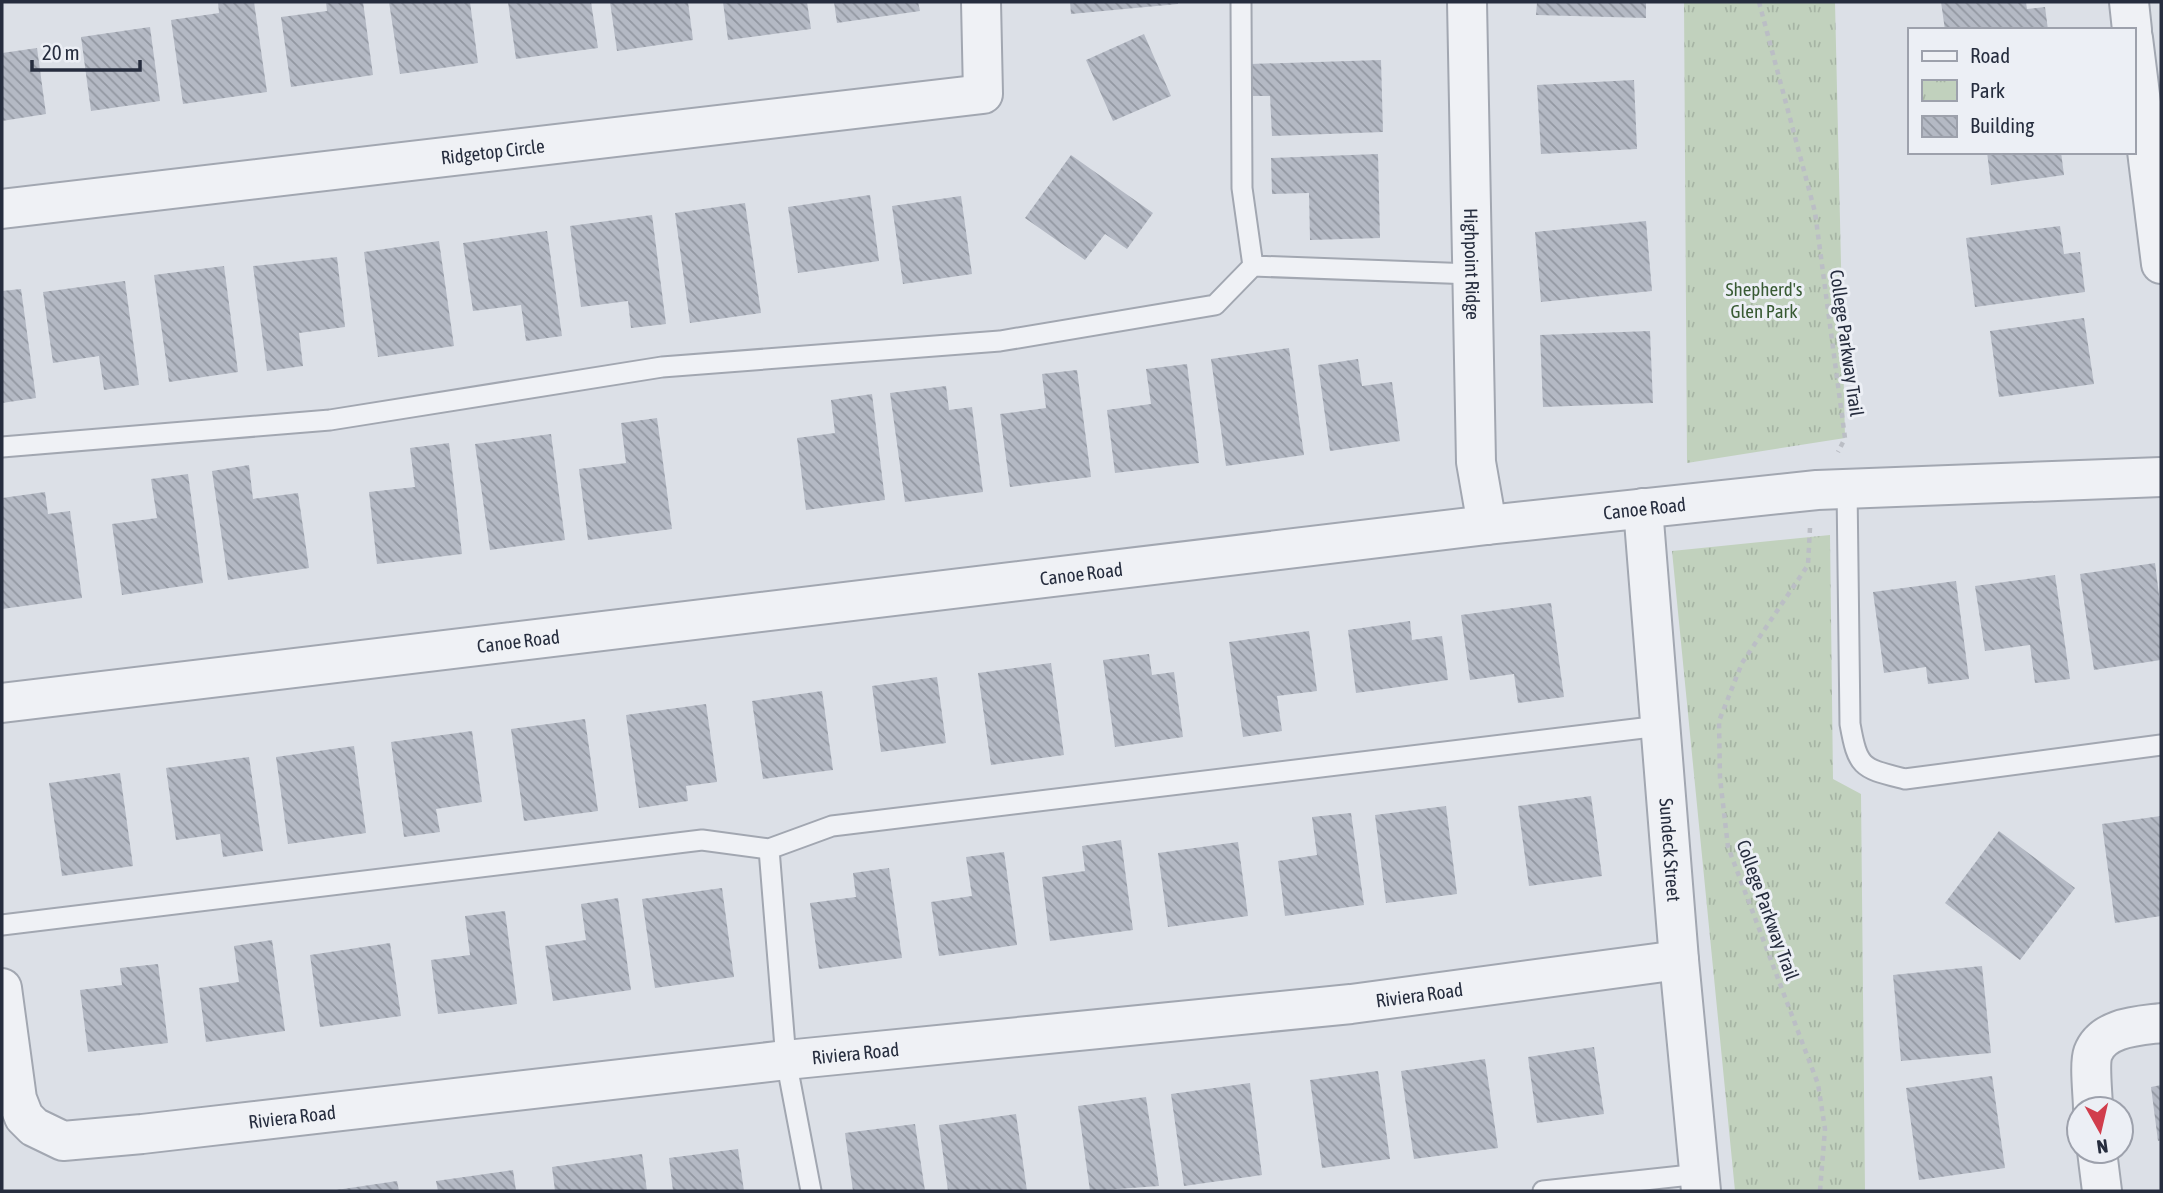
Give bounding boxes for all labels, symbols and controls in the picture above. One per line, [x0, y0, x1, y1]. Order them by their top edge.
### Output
scale bar [32, 28, 140, 72]
legend [1908, 28, 2135, 154]
text: 20 m [42, 40, 80, 64]
text: Road [1970, 43, 2010, 67]
text: Park [1970, 78, 2005, 102]
text: Building [1970, 113, 2034, 137]
street label: Ridgetop Circle [440, 134, 546, 168]
street label: Highpoint Ridge [1460, 208, 1484, 320]
street label: College Parkway Trail [1826, 268, 1868, 418]
park label: Shepherd's Glen Park [1725, 278, 1803, 322]
street label: Canoe Road [1602, 493, 1687, 524]
street label: Canoe Road [1039, 558, 1124, 590]
street label: Canoe Road [476, 625, 561, 657]
street label: Sundeck Street [1655, 797, 1685, 902]
street label: College Parkway Trail [1732, 837, 1804, 983]
street label: Riviera Road [1374, 978, 1464, 1012]
street label: Riviera Road [811, 1038, 900, 1068]
north arrow [2065, 1095, 2135, 1165]
street label: Riviera Road [247, 1101, 337, 1133]
text: N [2095, 1135, 2109, 1159]

